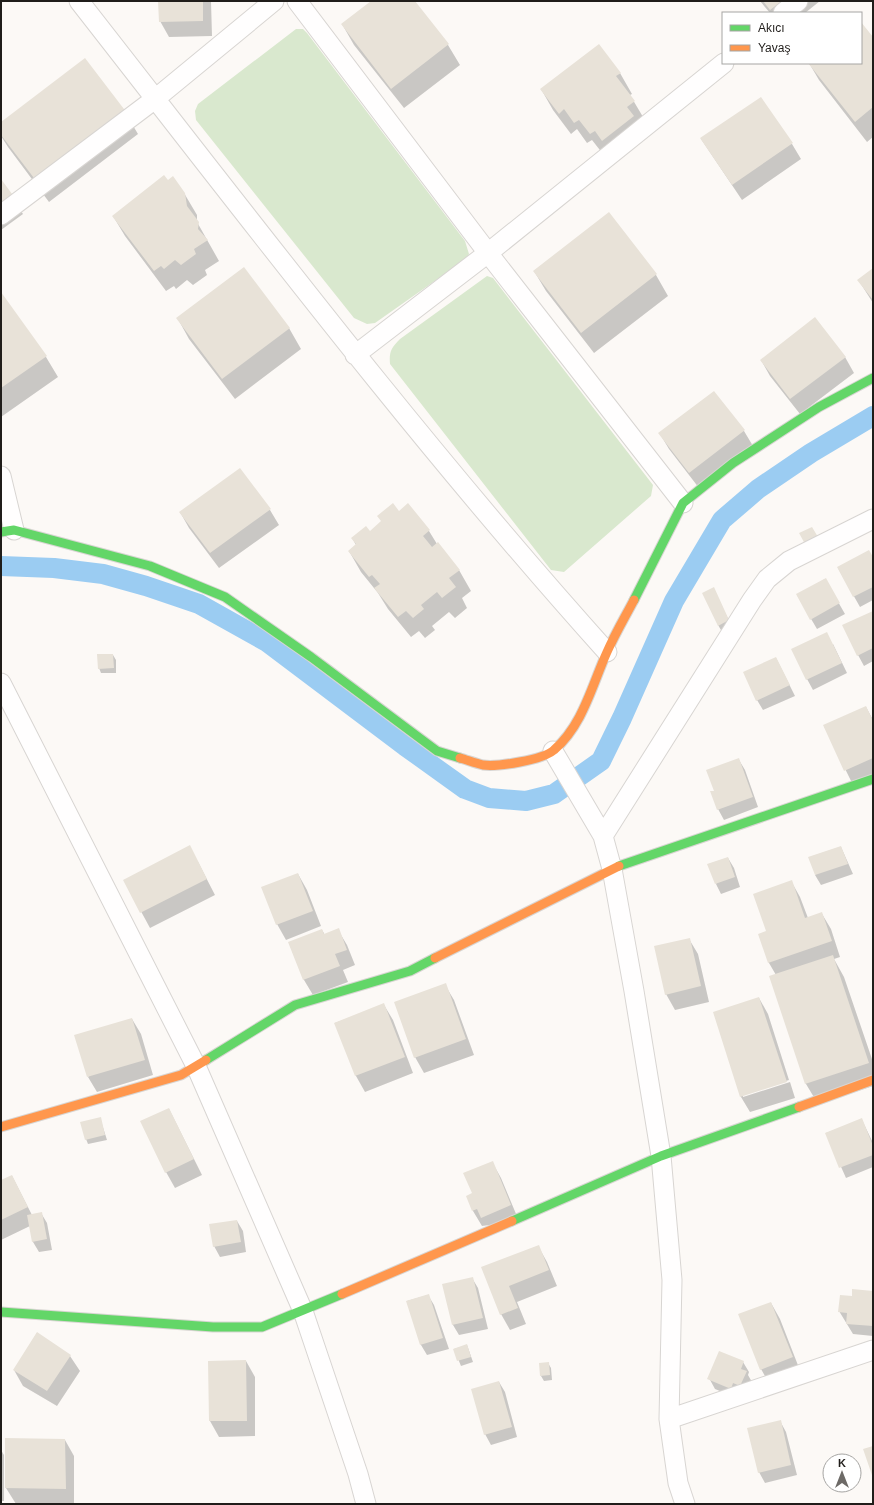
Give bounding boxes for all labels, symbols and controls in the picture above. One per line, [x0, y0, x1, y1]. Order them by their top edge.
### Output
legend [722, 12, 862, 64]
text: Akıcı [758, 21, 785, 35]
text: Yavaş [758, 41, 790, 55]
north arrow [822, 1453, 862, 1493]
text: K [838, 1457, 846, 1469]

